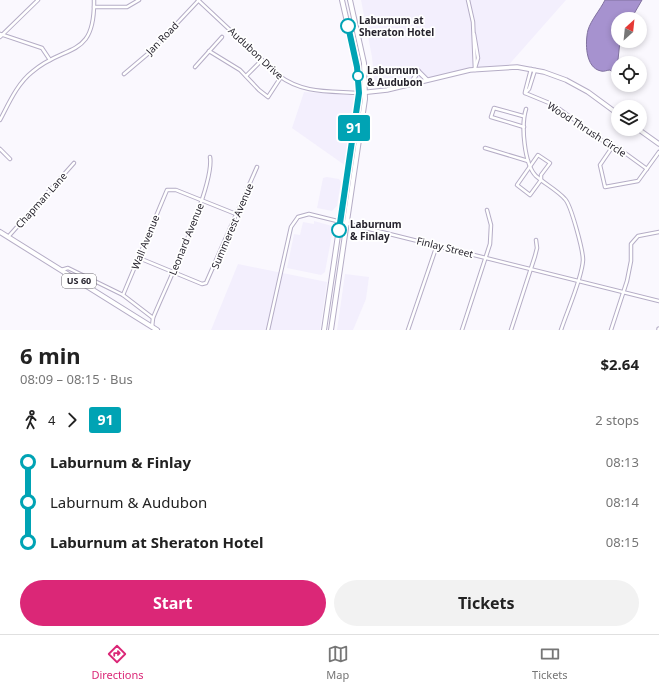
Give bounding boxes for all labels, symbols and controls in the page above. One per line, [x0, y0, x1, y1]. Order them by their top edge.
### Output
north arrow [611, 12, 647, 48]
map controls [611, 12, 647, 136]
place label: Laburnum at Sheraton Hotel [359, 13, 434, 39]
street label: Jan Road [142, 18, 181, 58]
marker: Laburnum at Sheraton Hotel [340, 18, 356, 34]
street label: Audubon Drive [225, 24, 287, 82]
button: locate [611, 56, 647, 92]
place label: Laburnum & Audubon [367, 63, 422, 89]
marker: Laburnum & Audubon [352, 70, 364, 82]
street label: Wood Thrush Circle [545, 98, 629, 160]
button: layers [611, 100, 647, 136]
line badge: 91 [336, 115, 372, 141]
text: 91 [346, 118, 362, 137]
street label: Chapman Lane [12, 169, 70, 231]
street label: Summerest Avenue [208, 181, 256, 271]
street label: Leonard Avenue [165, 201, 207, 277]
street label: Wall Avenue [128, 212, 162, 271]
place label: Laburnum & Finlay [350, 217, 402, 243]
marker: Laburnum & Finlay [331, 222, 347, 238]
street label: Finlay Street [415, 233, 475, 261]
road number: US 60 [62, 274, 96, 288]
text: 6 min [20, 340, 81, 370]
text: $2.64 [600, 354, 639, 374]
text: 08:09 – 08:15 · Bus [20, 370, 133, 388]
icon: walk [20, 409, 42, 431]
icon: forward [61, 409, 83, 431]
text: 91 [97, 410, 113, 429]
text: 4 [48, 411, 55, 429]
text: 2 stops [595, 411, 639, 429]
text: Laburnum & Finlay [50, 452, 191, 472]
text: 08:13 [606, 453, 639, 471]
text: Laburnum & Audubon [50, 492, 207, 512]
text: 08:14 [606, 493, 639, 511]
text: Laburnum at Sheraton Hotel [50, 532, 263, 552]
text: 08:15 [606, 533, 639, 551]
button: Start [20, 580, 326, 626]
button: Tickets [334, 580, 639, 626]
tab: Directions [91, 643, 144, 682]
tab: Map [326, 643, 349, 682]
tab: Tickets [532, 643, 568, 682]

